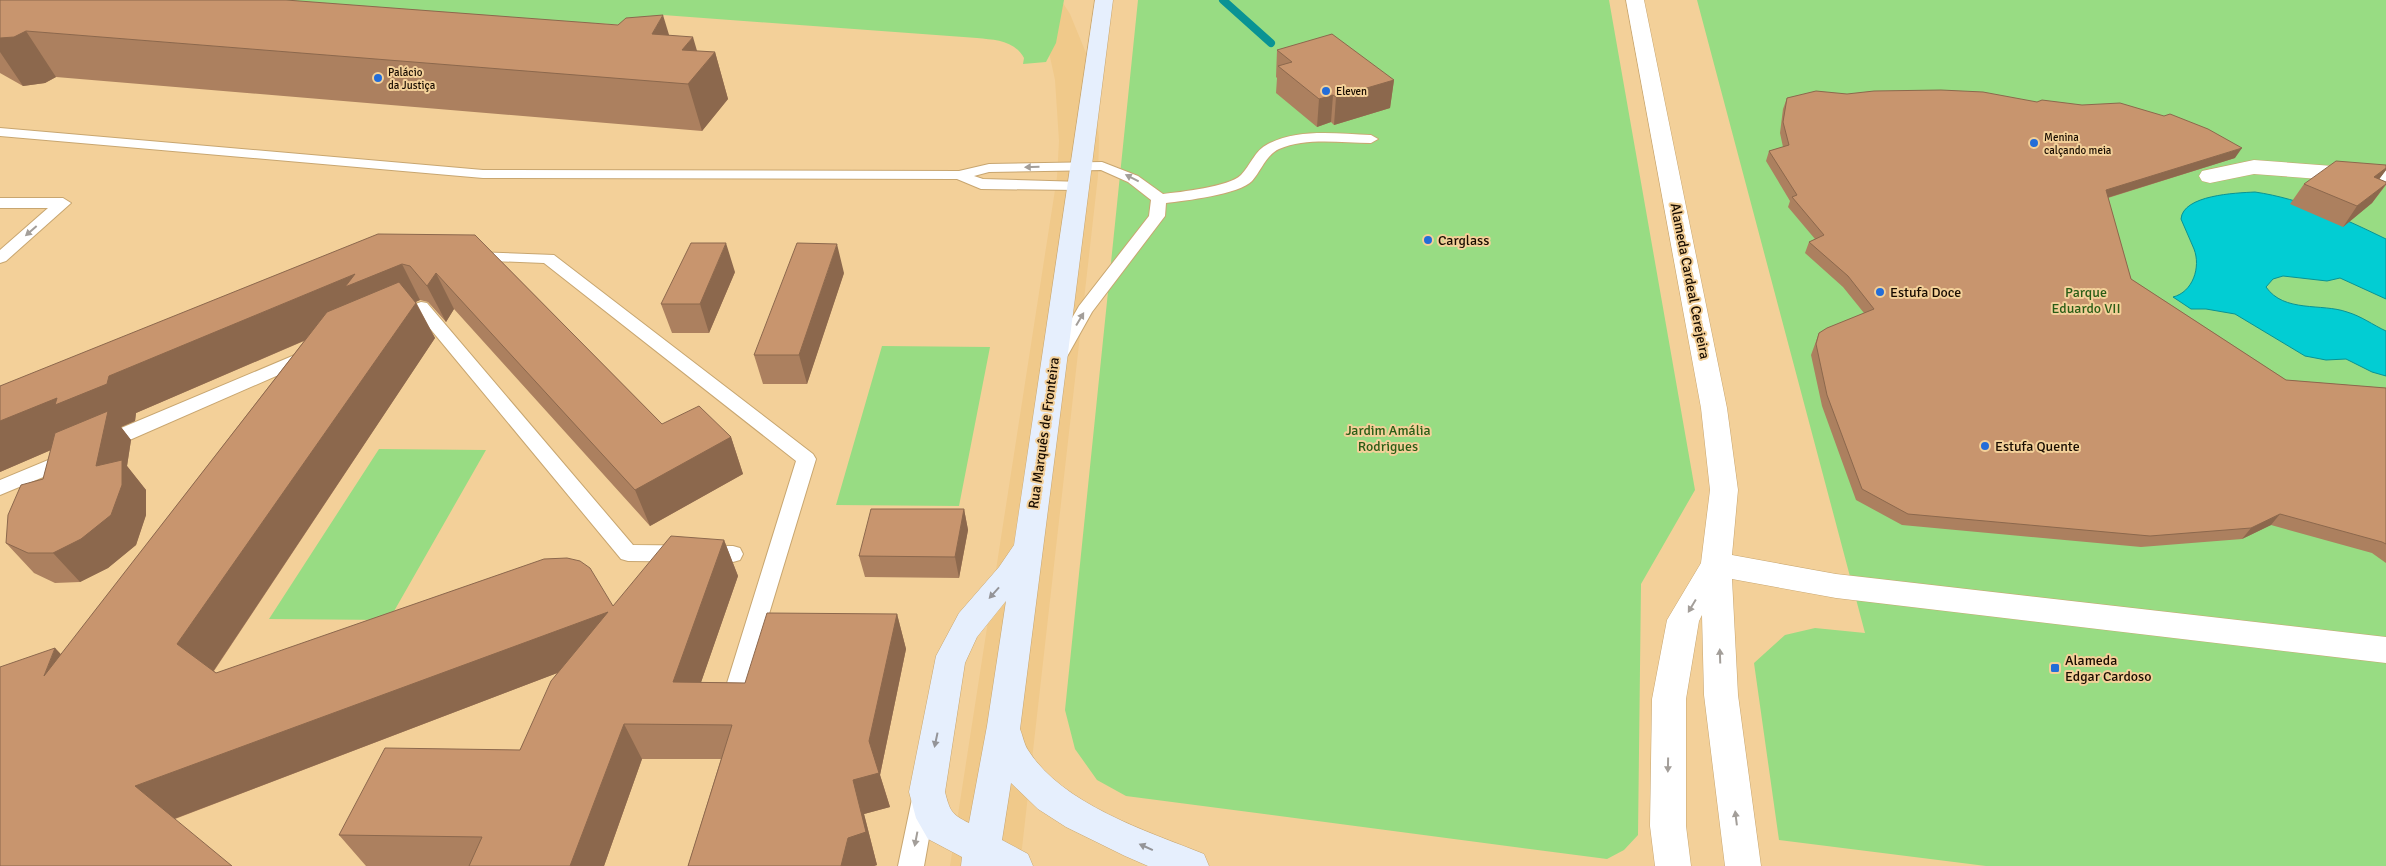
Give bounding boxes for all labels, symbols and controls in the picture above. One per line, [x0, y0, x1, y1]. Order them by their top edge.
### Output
place label: Palácio da Justiça [388, 66, 436, 92]
marker: Palácio da Justiça [372, 72, 384, 84]
marker: Eleven [1320, 85, 1332, 97]
place label: Eleven [1336, 85, 1367, 98]
place label: Menina calçando meia [2044, 131, 2112, 157]
marker: Menina calçando meia [2028, 137, 2040, 149]
one-way arrow [1024, 163, 1040, 171]
one-way arrow [1125, 174, 1139, 182]
street label: Alameda Cardeal Cerejeira [1667, 201, 1713, 361]
one-way arrow [26, 225, 38, 237]
place label: Carglass [1438, 232, 1489, 249]
marker: Carglass [1422, 234, 1434, 246]
place label: Estufa Doce [1890, 284, 1961, 301]
park label: Parque Eduardo VII [2051, 284, 2121, 317]
marker: Estufa Doce [1874, 286, 1886, 298]
one-way arrow [1076, 312, 1085, 325]
street label: Rua Marquês de Fronteira [1025, 356, 1063, 510]
park label: Jardim Amália Rodrigues [1345, 422, 1431, 455]
place label: Estufa Quente [1995, 438, 2080, 455]
marker: Estufa Quente [1979, 440, 1991, 452]
one-way arrow [988, 587, 1000, 599]
one-way arrow [1687, 599, 1696, 612]
one-way arrow [1715, 648, 1723, 664]
place label: Alameda Edgar Cardoso [2065, 652, 2152, 685]
marker: Alameda Edgar Cardoso [2049, 662, 2061, 674]
one-way arrow [932, 733, 940, 749]
one-way arrow [1664, 757, 1672, 773]
one-way arrow [1732, 809, 1740, 825]
one-way arrow [912, 831, 920, 847]
one-way arrow [1139, 842, 1153, 850]

